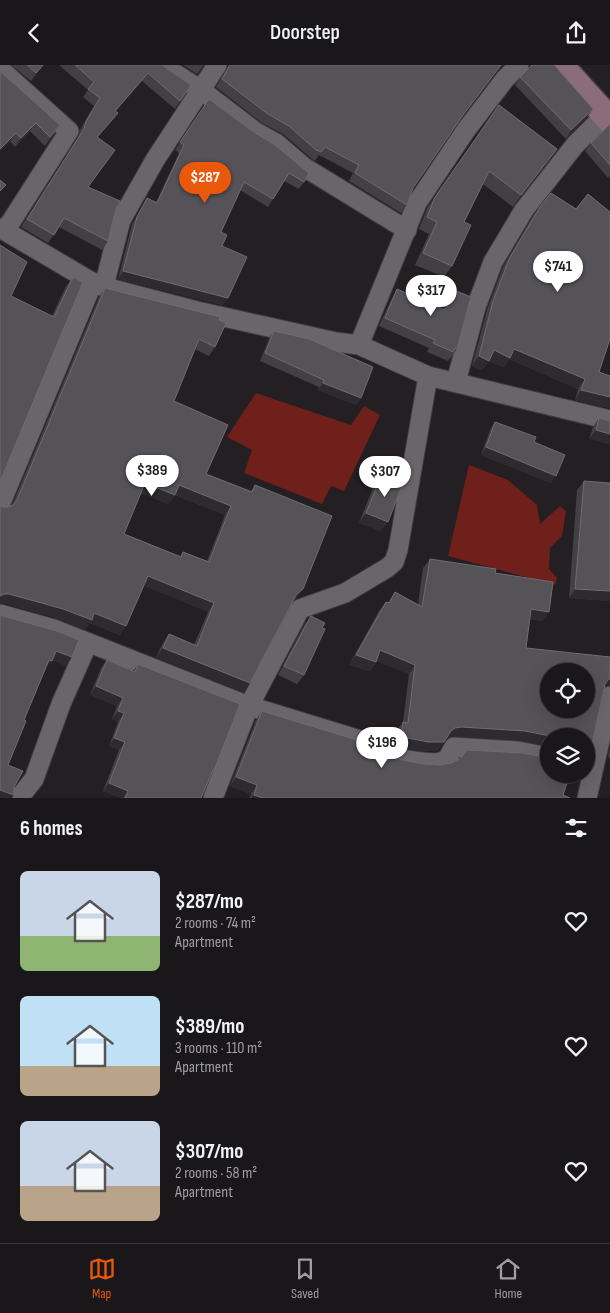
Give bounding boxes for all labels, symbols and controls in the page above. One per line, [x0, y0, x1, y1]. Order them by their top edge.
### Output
icon: back [20, 19, 48, 47]
text: Doorstep [270, 19, 340, 46]
icon: share [562, 19, 590, 47]
pin: $287 [175, 161, 235, 204]
text: $287 [190, 168, 220, 187]
pin: $741 [528, 251, 588, 293]
text: $741 [544, 257, 572, 276]
pin: $317 [401, 275, 461, 317]
text: $317 [417, 281, 445, 300]
pin: $389 [122, 455, 182, 497]
pin: $307 [355, 455, 415, 498]
text: $389 [137, 461, 167, 480]
text: $307 [370, 462, 400, 481]
map controls [540, 663, 595, 783]
button: locate [540, 663, 595, 718]
pin: $196 [352, 727, 412, 769]
button: layers [540, 728, 595, 783]
text: $196 [367, 733, 397, 752]
icon: filters [562, 814, 590, 842]
text: 6 homes [20, 816, 83, 841]
text: $287/mo [175, 889, 243, 914]
icon: home [60, 891, 120, 951]
icon: heart [562, 907, 590, 935]
text: 2 rooms · 74 m² [175, 914, 256, 933]
text: Apartment [175, 933, 233, 952]
text: $389/mo [175, 1014, 244, 1039]
icon: home [60, 1016, 120, 1076]
icon: heart [562, 1032, 590, 1060]
text: 3 rooms · 110 m² [175, 1039, 262, 1058]
text: Apartment [175, 1058, 233, 1077]
text: $307/mo [175, 1139, 243, 1164]
icon: home [60, 1141, 120, 1201]
icon: heart [562, 1157, 590, 1185]
text: 2 rooms · 58 m² [175, 1164, 257, 1183]
text: Apartment [175, 1183, 233, 1202]
tab: Map [88, 1255, 116, 1302]
tab: Saved [291, 1255, 319, 1302]
tab: Home [494, 1255, 522, 1302]

